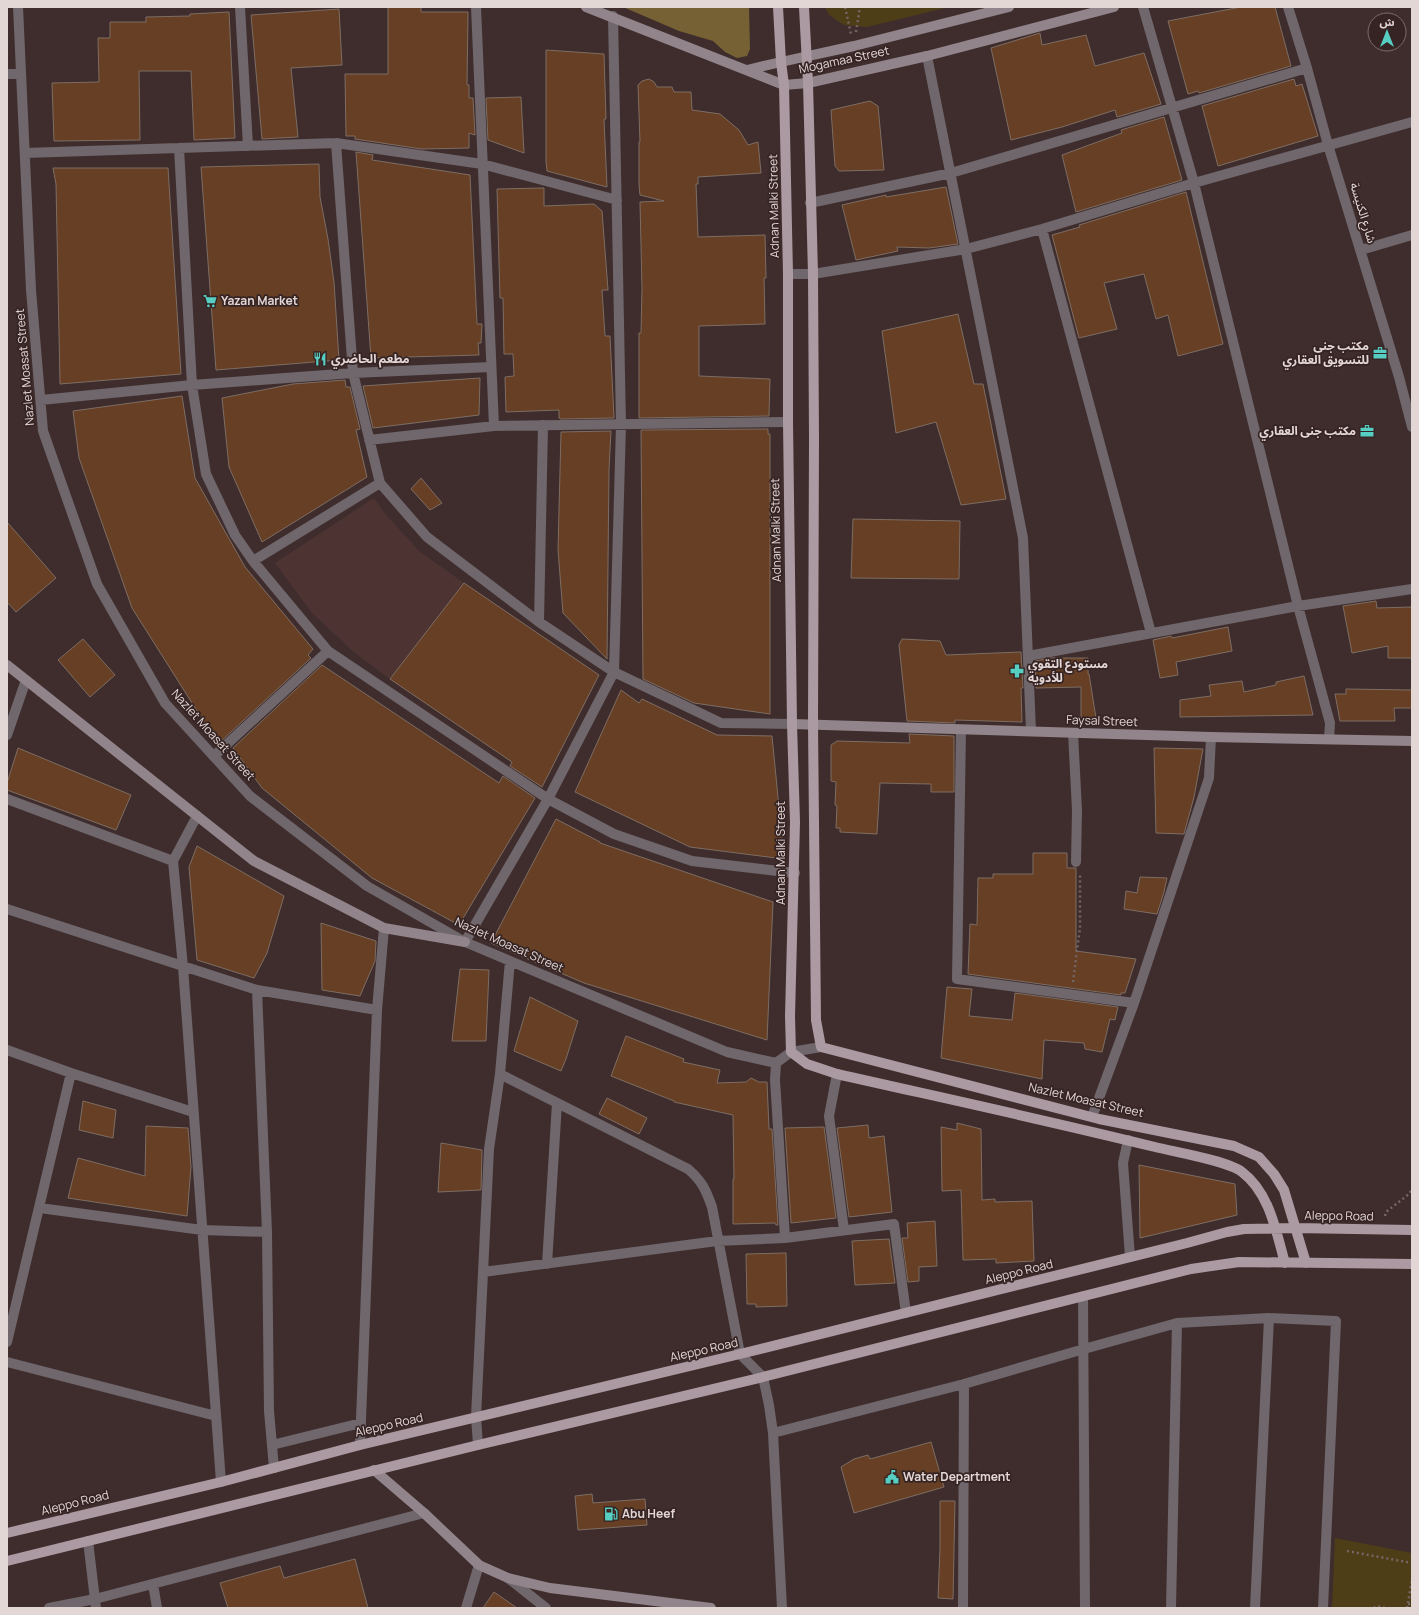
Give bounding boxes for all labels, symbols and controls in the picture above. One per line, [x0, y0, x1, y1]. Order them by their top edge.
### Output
north arrow [1367, 12, 1407, 52]
text: ش [1379, 14, 1395, 29]
street label: Mogamaa Street [797, 42, 891, 77]
street label: Adnan Malki Street [764, 154, 783, 258]
street label: شارع الكنيسة [1345, 180, 1381, 246]
place label: Yazan Market [221, 292, 298, 309]
supermarket icon: Yazan Market [202, 293, 218, 309]
street label: Nazlet Moasat Street [11, 308, 38, 426]
place label: مكتب جنى للتسويق العقاري [1283, 337, 1369, 370]
office icon: مكتب جنى للتسويق العقاري [1372, 345, 1388, 361]
place label: مطعم الحاضري [331, 350, 410, 369]
restaurant icon: مطعم الحاضري [312, 351, 328, 367]
place label: مكتب جنى العقاري [1259, 422, 1356, 441]
office icon: مكتب جنى العقاري [1359, 423, 1375, 439]
street label: Adnan Malki Street [766, 478, 785, 582]
place label: مستودع التقوى للأدوية [1028, 655, 1108, 686]
pharmacy icon: مستودع التقوى للأدوية [1009, 663, 1025, 679]
street label: Nazlet Moasat Street [168, 685, 259, 784]
street label: Faysal Street [1066, 711, 1138, 730]
street label: Adnan Malki Street [772, 801, 789, 905]
street label: Nazlet Moasat Street [452, 913, 567, 976]
street label: Nazlet Moasat Street [1027, 1078, 1145, 1121]
street label: Aleppo Road [1304, 1206, 1374, 1225]
street label: Aleppo Road [983, 1255, 1055, 1288]
street label: Aleppo Road [668, 1333, 740, 1366]
street label: Aleppo Road [353, 1408, 425, 1441]
place label: Water Department [903, 1468, 1011, 1485]
public building icon: Water Department [884, 1469, 900, 1485]
street label: Aleppo Road [39, 1486, 111, 1519]
place label: Abu Heef [622, 1505, 675, 1522]
fuel station icon: Abu Heef [603, 1506, 619, 1522]

